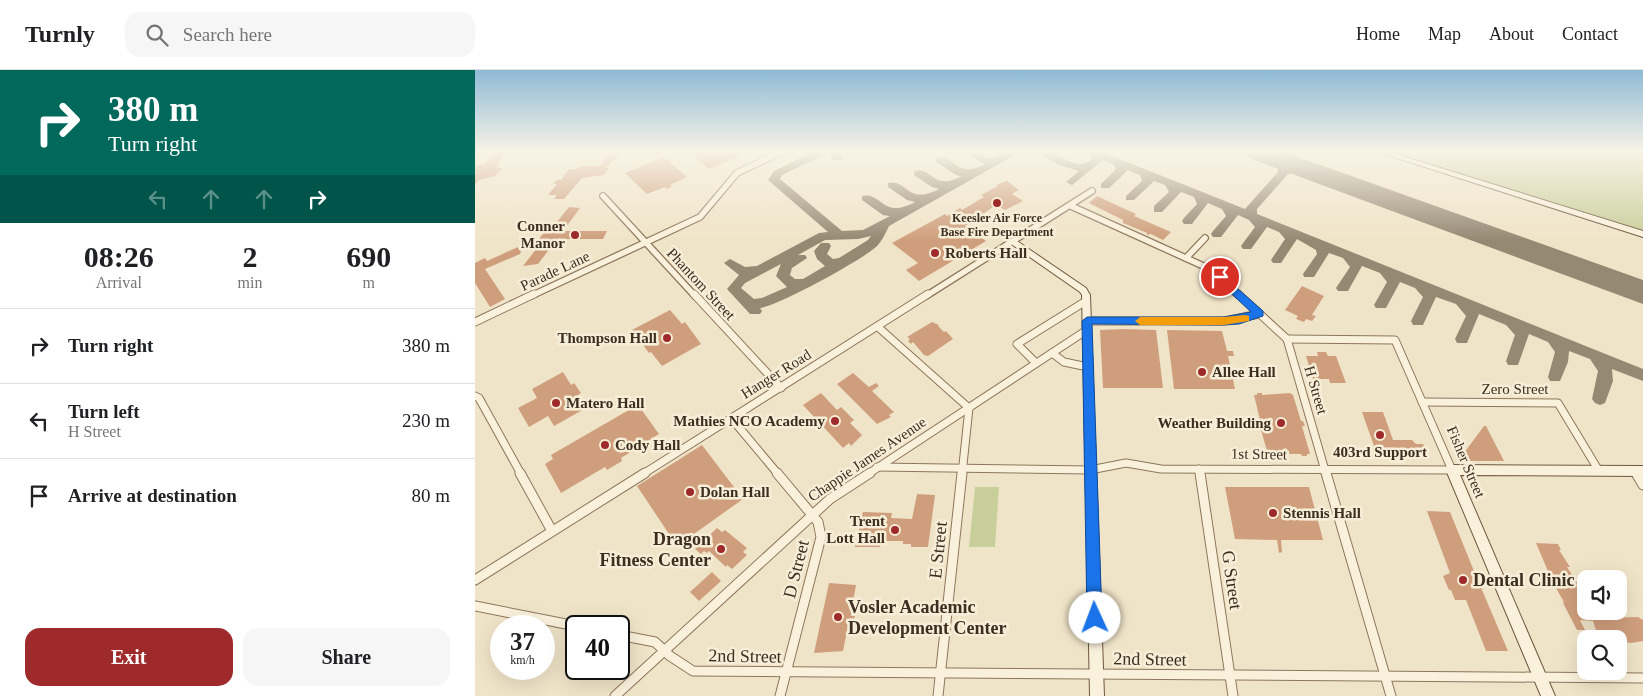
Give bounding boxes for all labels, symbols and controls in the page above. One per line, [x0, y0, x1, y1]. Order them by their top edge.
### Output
search box [125, 12, 475, 57]
text: Turnly [25, 21, 95, 47]
icon: search [143, 21, 171, 49]
text: Search here [183, 24, 272, 45]
text: Home [1356, 24, 1400, 44]
text: Map [1428, 24, 1461, 44]
text: About [1489, 24, 1534, 44]
text: Contact [1562, 24, 1618, 44]
icon: right [25, 90, 90, 155]
text: 380 m [108, 90, 198, 129]
text: Turn right [108, 131, 197, 156]
icon: left [144, 185, 172, 213]
icon: ahead [197, 185, 225, 213]
icon: ahead [250, 185, 278, 213]
icon: right [303, 185, 331, 213]
marker: Keesler Air Force Base Fire Department [991, 197, 1003, 209]
place label: Keesler Air Force Base Fire Department [940, 211, 1054, 239]
place label: Conner Manor [517, 218, 565, 251]
marker: Conner Manor [569, 229, 581, 241]
text: 08:26 [84, 240, 154, 273]
text: 2 [242, 240, 257, 273]
text: 690 [346, 240, 391, 273]
street label: Phantom Street [664, 245, 739, 324]
place label: Roberts Hall [945, 245, 1027, 261]
marker: Roberts Hall [929, 247, 941, 259]
street label: Parade Lane [518, 248, 592, 294]
pin [1199, 256, 1241, 298]
icon: arrive [1206, 263, 1234, 291]
text: Arrival [96, 274, 142, 291]
text: min [238, 274, 262, 291]
text: m [362, 274, 375, 291]
place label: Thompson Hall [557, 330, 657, 346]
icon: right [25, 332, 53, 360]
marker: Thompson Hall [661, 332, 673, 344]
text: Turn right [68, 335, 153, 356]
text: 380 m [402, 335, 450, 356]
street label: Hanger Road [738, 346, 814, 402]
place label: Allee Hall [1212, 364, 1276, 380]
street label: H Street [1301, 364, 1331, 417]
marker: Allee Hall [1196, 366, 1208, 378]
street label: Zero Street [1481, 381, 1549, 397]
place label: Matero Hall [566, 395, 644, 411]
marker: Matero Hall [550, 397, 562, 409]
text: Turn left [68, 401, 140, 422]
icon: left [25, 407, 53, 435]
text: 230 m [402, 410, 450, 431]
place label: Mathies NCO Academy [673, 413, 825, 429]
street label: Chappie James Avenue [805, 413, 929, 504]
marker: Mathies NCO Academy [829, 415, 841, 427]
place label: Weather Building [1158, 415, 1271, 431]
marker: Weather Building [1275, 417, 1287, 429]
text: H Street [68, 423, 121, 440]
street label: Fisher Street [1444, 424, 1489, 501]
marker: 403rd Support [1374, 429, 1386, 441]
place label: Cody Hall [615, 437, 680, 453]
marker: Cody Hall [599, 439, 611, 451]
place label: 403rd Support [1333, 444, 1427, 460]
street label: 1st Street [1231, 446, 1288, 463]
icon: arrive [25, 482, 53, 510]
place label: Dolan Hall [700, 484, 770, 500]
text: Arrive at destination [68, 485, 237, 506]
text: 80 m [411, 485, 450, 506]
marker: Dolan Hall [684, 486, 696, 498]
place label: Stennis Hall [1283, 505, 1361, 521]
marker: Stennis Hall [1267, 507, 1279, 519]
place label: Trent Lott Hall [826, 513, 885, 546]
street label: E Street [925, 520, 951, 580]
marker: Trent Lott Hall [889, 524, 901, 536]
place label: Dragon Fitness Center [600, 529, 711, 570]
street label: D Street [779, 538, 813, 600]
marker: Dragon Fitness Center [715, 543, 727, 555]
street label: G Street [1218, 549, 1246, 611]
place label: Dental Clinic [1473, 570, 1575, 590]
map controls [1577, 570, 1627, 680]
button: sound [1577, 570, 1627, 620]
marker: Dental Clinic [1457, 574, 1469, 586]
position arrow [1068, 591, 1120, 643]
place label: Vosler Academic Development Center [848, 597, 1006, 638]
marker: Vosler Academic Development Center [832, 611, 844, 623]
speed limit sign: 40 [565, 615, 630, 680]
button: Exit [25, 628, 233, 686]
button: Share [243, 628, 450, 686]
text: 37 [510, 628, 535, 655]
button: search [1577, 630, 1627, 680]
street label: 2nd Street [708, 645, 782, 667]
street label: 2nd Street [1113, 648, 1187, 670]
text: km/h [510, 653, 535, 667]

